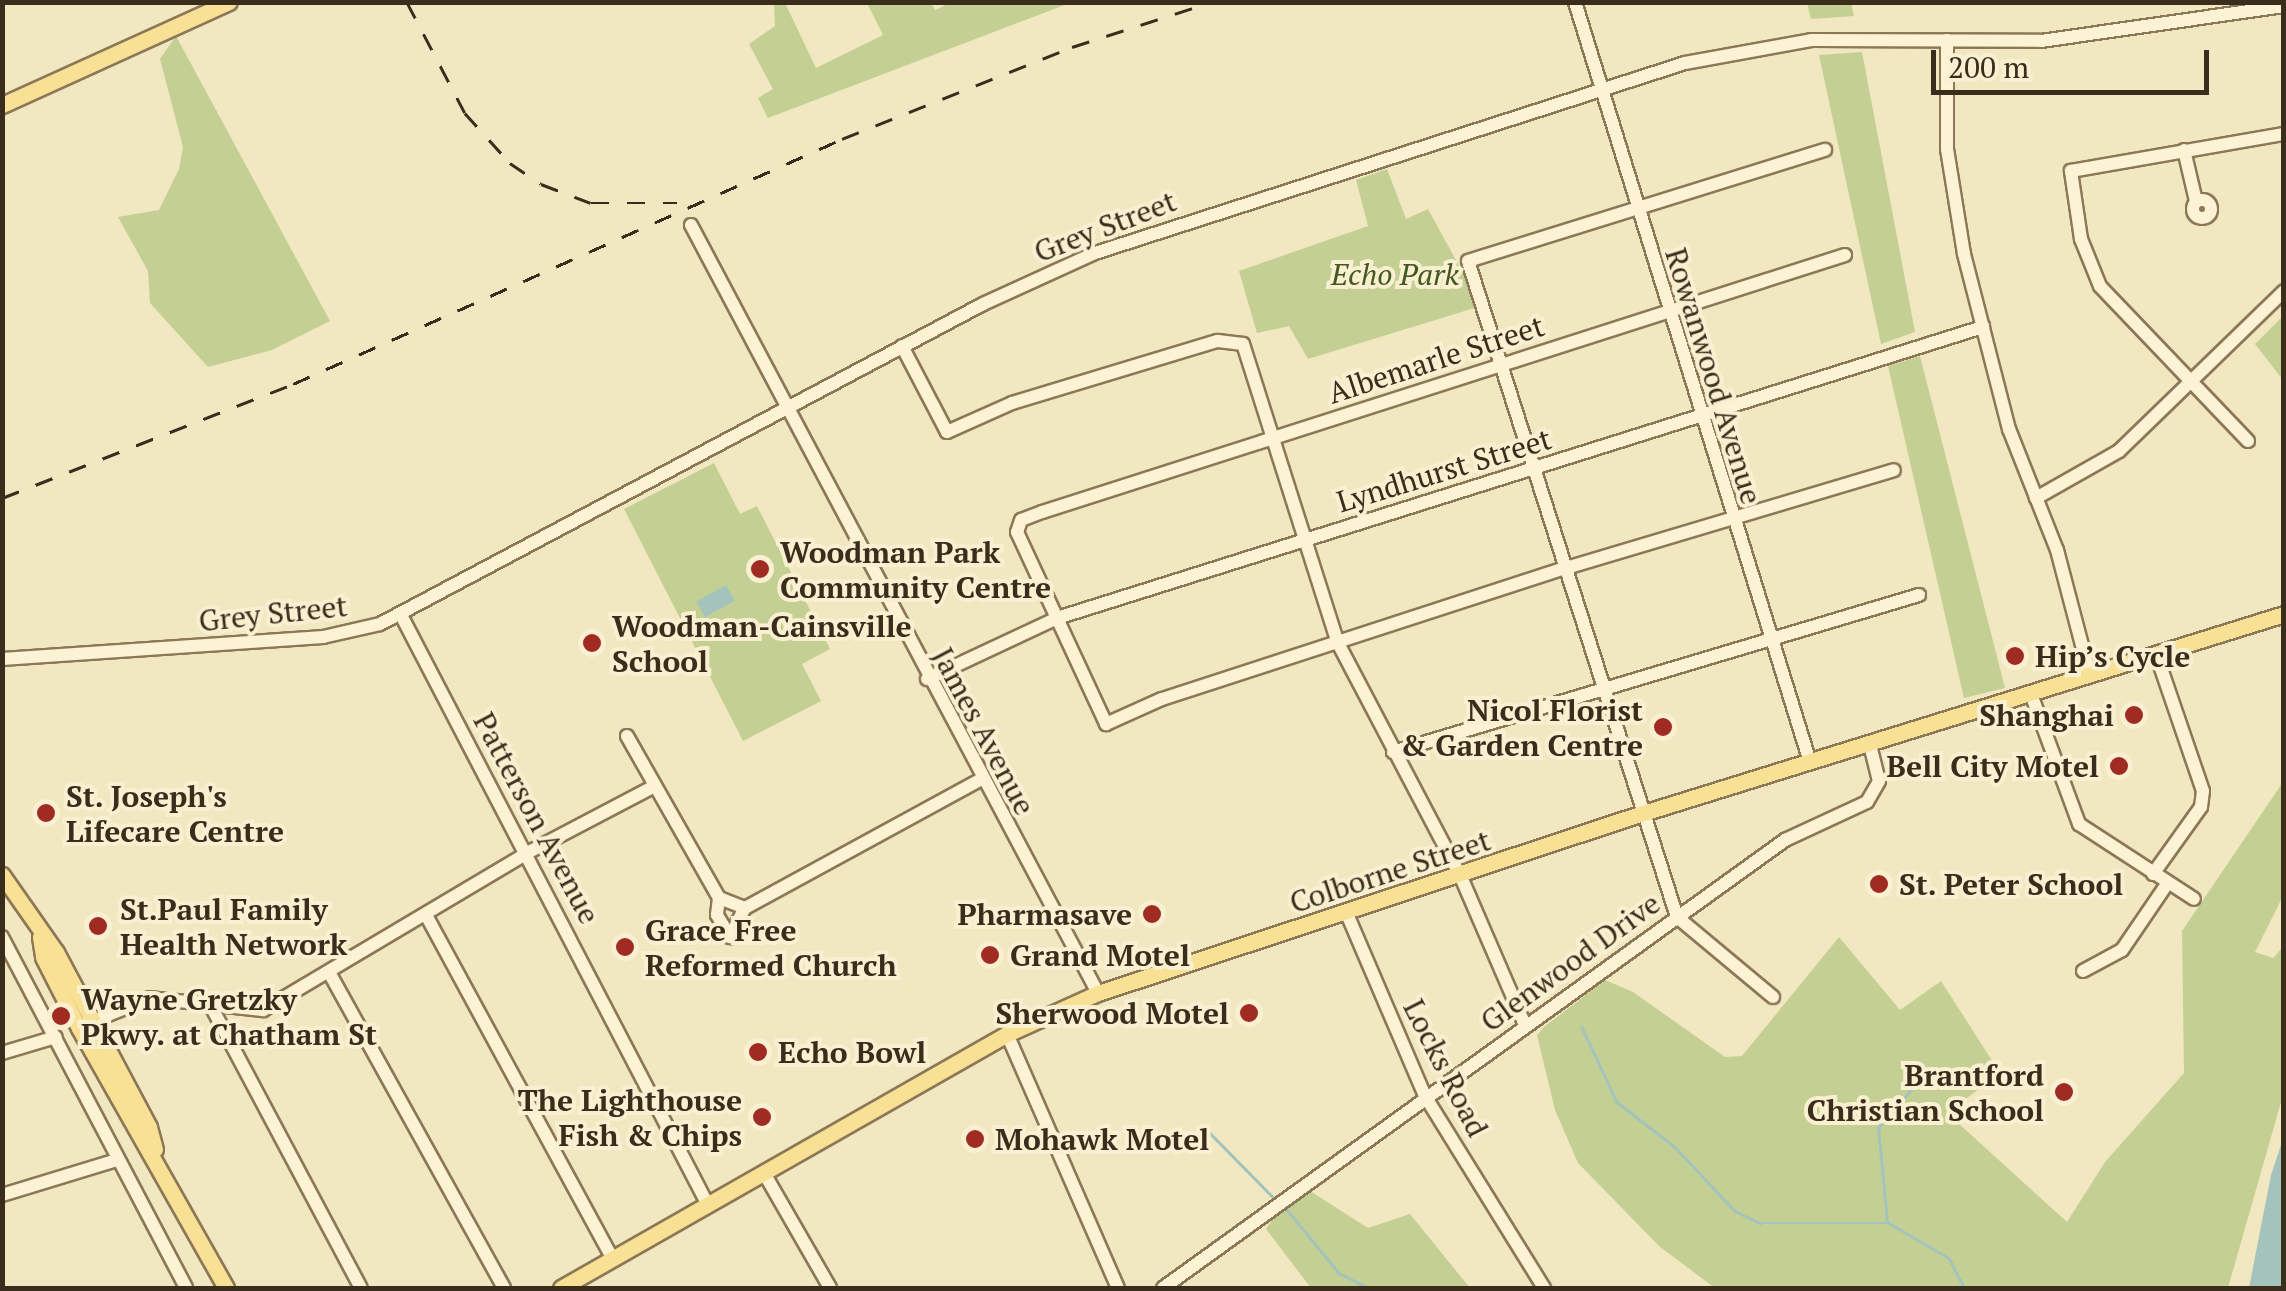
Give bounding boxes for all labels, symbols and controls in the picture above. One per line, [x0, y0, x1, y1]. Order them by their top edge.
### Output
scale bar [1936, 30, 2214, 92]
text: 200 m [1948, 47, 2029, 87]
street label: Grey Street [1029, 182, 1181, 270]
street label: Rowanwood Avenue [1658, 243, 1770, 509]
park label: Echo Park [1331, 256, 1459, 292]
street label: Albemarle Street [1323, 307, 1549, 411]
street label: Lyndhurst Street [1332, 420, 1556, 520]
place label: Woodman Park Community Centre [780, 534, 1051, 604]
marker: Woodman Park Community Centre [749, 558, 771, 580]
street label: Grey Street [197, 587, 349, 639]
place label: Woodman-Cainsville School [612, 608, 912, 678]
marker: Woodman-Cainsville School [581, 632, 603, 654]
place label: Hip’s Cycle [2035, 638, 2190, 674]
street label: James Avenue [925, 641, 1043, 821]
marker: Hip’s Cycle [2004, 645, 2026, 667]
place label: Nicol Florist & Garden Centre [1400, 692, 1643, 762]
place label: Shanghai [1979, 697, 2114, 733]
marker: Shanghai [2123, 704, 2145, 726]
street label: Patterson Avenue [466, 706, 608, 930]
marker: Nicol Florist & Garden Centre [1652, 716, 1674, 738]
place label: Bell City Motel [1887, 748, 2099, 784]
marker: Bell City Motel [2108, 755, 2130, 777]
place label: St. Joseph's Lifecare Centre [66, 778, 284, 848]
marker: St. Joseph's Lifecare Centre [35, 802, 57, 824]
street label: Colborne Street [1285, 822, 1495, 920]
place label: St. Peter School [1899, 866, 2124, 902]
marker: St. Peter School [1868, 873, 1890, 895]
street label: Glenwood Drive [1473, 885, 1667, 1039]
place label: St.Paul Family Health Network [120, 891, 347, 962]
place label: Pharmasave [957, 896, 1132, 932]
marker: Pharmasave [1141, 903, 1163, 925]
place label: Grace Free Reformed Church [645, 912, 897, 982]
marker: St.Paul Family Health Network [85, 913, 111, 939]
marker: Grace Free Reformed Church [614, 936, 636, 958]
place label: Grand Motel [1010, 937, 1190, 973]
marker: Grand Motel [979, 944, 1001, 966]
place label: Wayne Gretzky Pkwy. at Chatham St [81, 981, 378, 1052]
street label: Locks Road [1396, 993, 1496, 1143]
place label: Sherwood Motel [995, 995, 1229, 1031]
marker: Sherwood Motel [1238, 1002, 1260, 1024]
marker: Wayne Gretzky Pkwy. at Chatham St [50, 1005, 72, 1027]
place label: Echo Bowl [778, 1034, 926, 1070]
marker: Echo Bowl [747, 1041, 769, 1063]
place label: Brantford Christian School [1807, 1057, 2044, 1128]
marker: Brantford Christian School [2053, 1081, 2075, 1103]
place label: The Lighthouse Fish & Chips [518, 1082, 742, 1152]
marker: The Lighthouse Fish & Chips [751, 1106, 773, 1128]
place label: Mohawk Motel [995, 1121, 1209, 1157]
marker: Mohawk Motel [964, 1128, 986, 1150]

